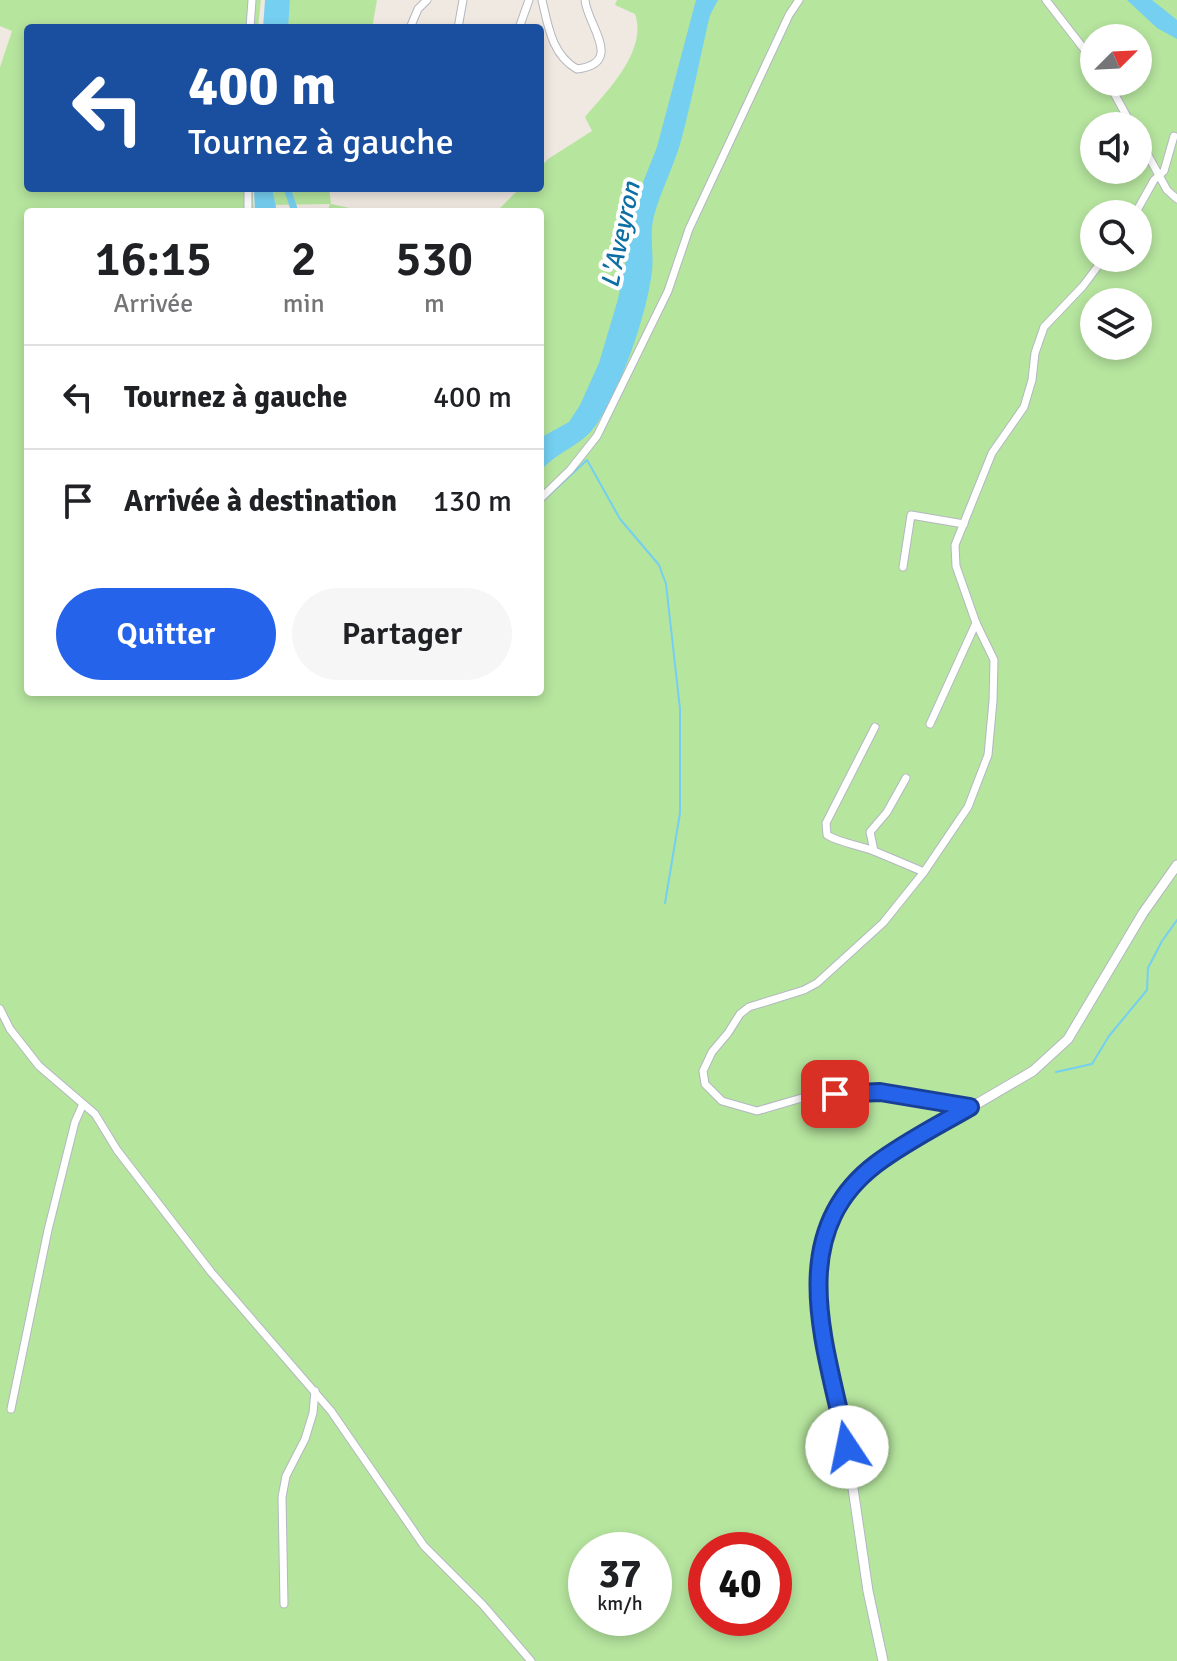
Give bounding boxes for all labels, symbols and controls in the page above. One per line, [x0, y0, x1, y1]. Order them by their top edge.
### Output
north arrow [1080, 24, 1152, 96]
map controls [1080, 24, 1152, 360]
text: 400 m [188, 51, 336, 120]
icon: left [56, 56, 160, 160]
button: sound [1080, 112, 1152, 184]
text: Tournez à gauche [188, 120, 454, 165]
water label: L'Aveyron [594, 178, 648, 291]
button: search [1080, 200, 1152, 272]
text: 16:15 [95, 230, 212, 289]
text: 2 [291, 230, 317, 289]
text: 530 [395, 230, 473, 289]
text: Arrivée [113, 288, 193, 320]
text: min [283, 288, 325, 320]
text: m [424, 288, 445, 320]
button: layers [1080, 288, 1152, 360]
icon: left [56, 375, 100, 419]
text: Tournez à gauche [124, 379, 347, 416]
text: 400 m [433, 379, 512, 416]
icon: arrive [56, 479, 100, 523]
text: Arrivée à destination [124, 483, 397, 520]
text: 130 m [433, 483, 512, 520]
button: Quitter [56, 588, 276, 680]
button: Partager [292, 588, 512, 680]
pin [801, 1060, 869, 1128]
icon: arrive [813, 1072, 857, 1116]
position arrow [805, 1405, 889, 1489]
speed limit sign: 40 [688, 1532, 792, 1636]
text: 37 [598, 1549, 642, 1599]
text: km/h [597, 1591, 643, 1616]

